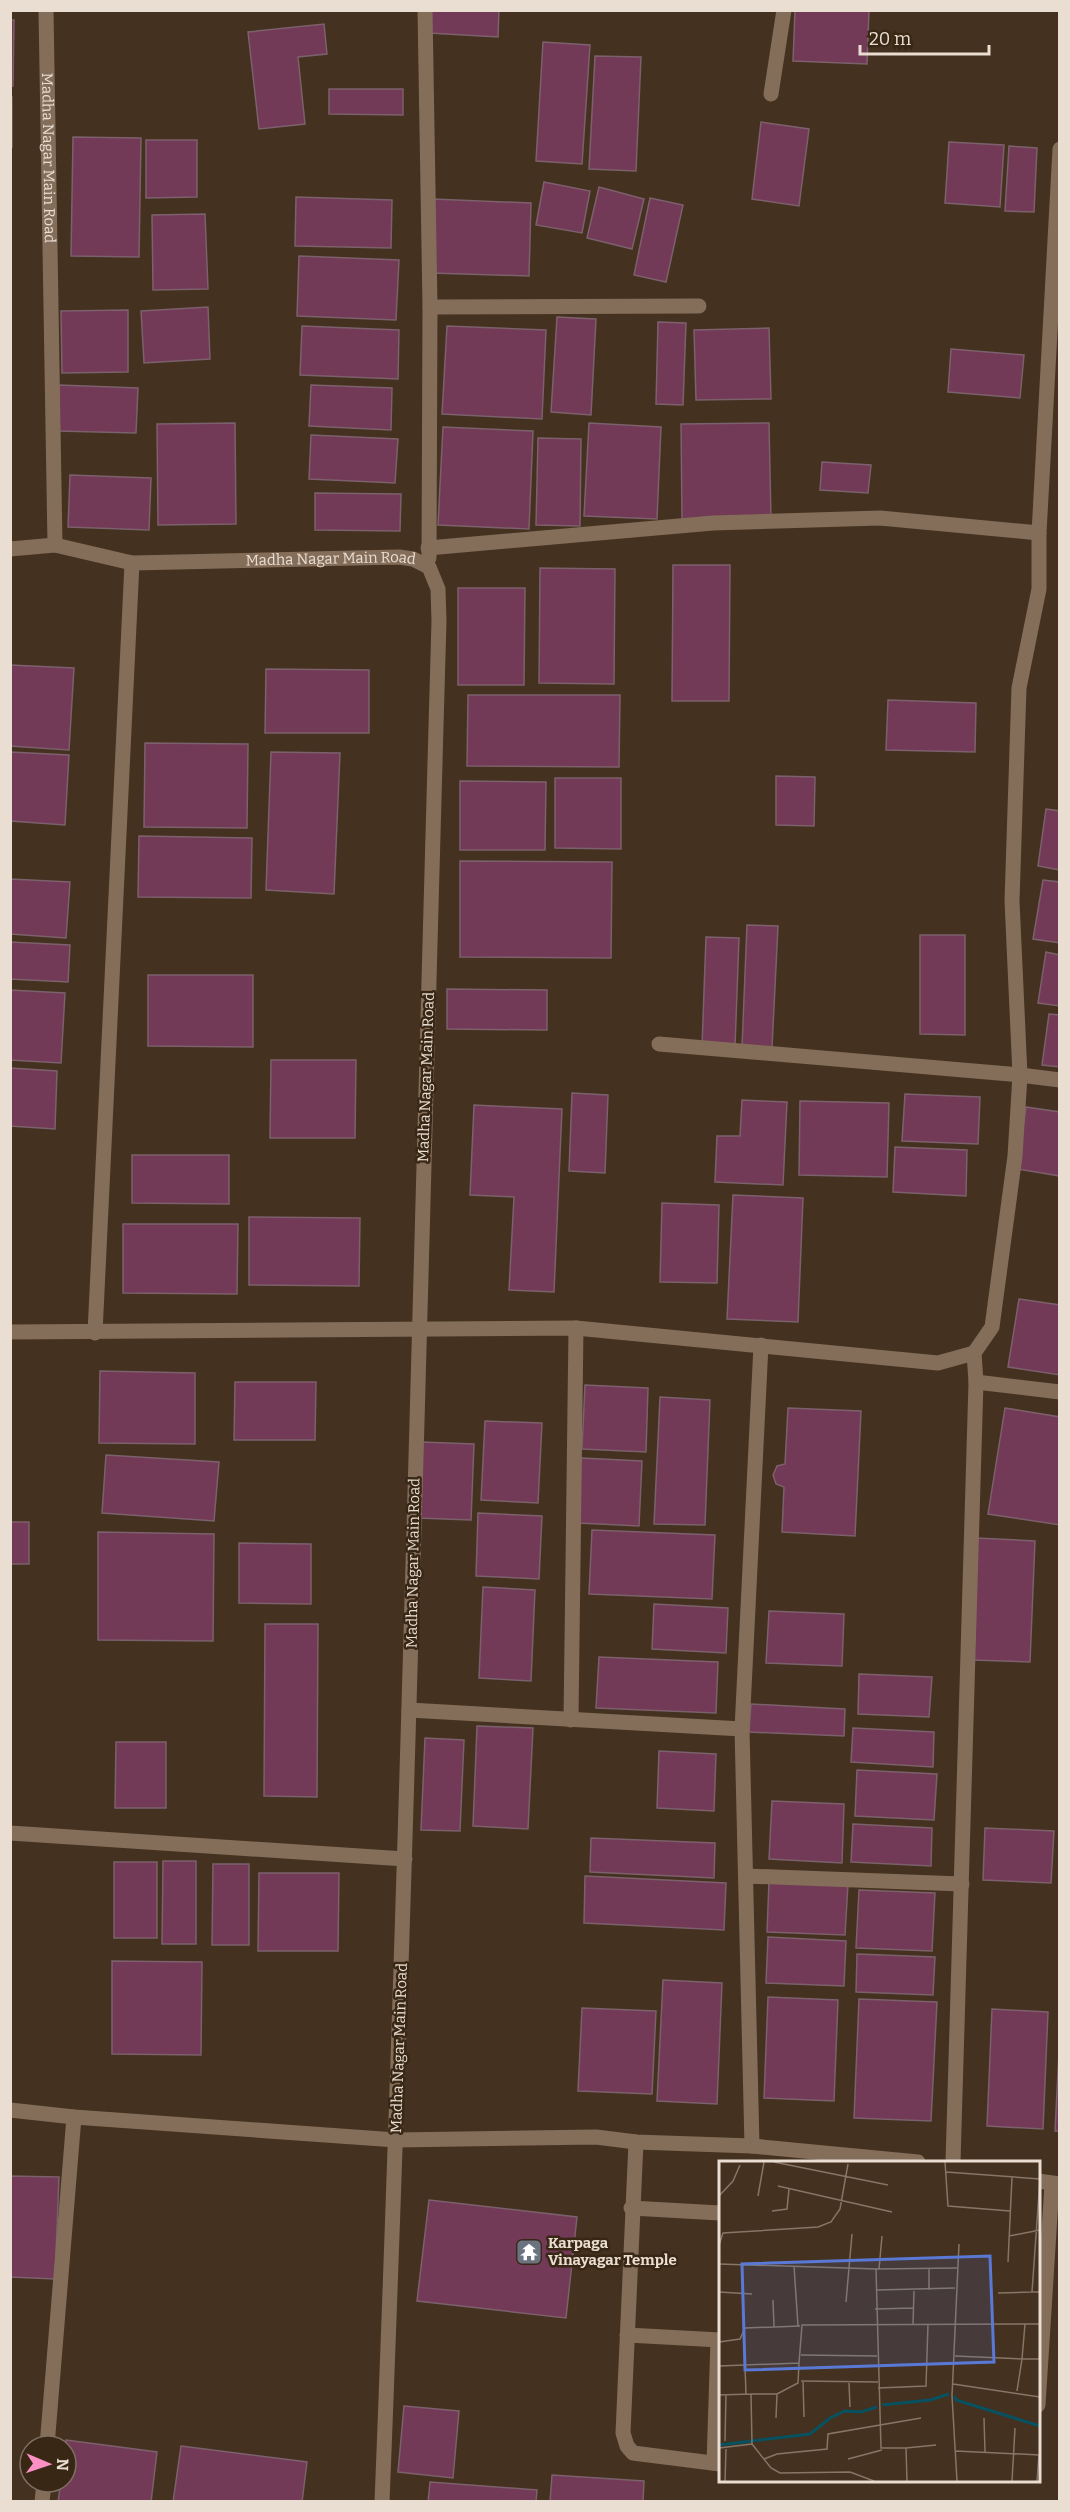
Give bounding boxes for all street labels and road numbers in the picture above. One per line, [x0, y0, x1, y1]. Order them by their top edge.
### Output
street label: Madha Nagar Main Road [38, 73, 59, 243]
street label: Madha Nagar Main Road [245, 548, 417, 569]
street label: Madha Nagar Main Road [414, 992, 438, 1162]
street label: Madha Nagar Main Road [403, 1478, 423, 1648]
street label: Madha Nagar Main Road [387, 1963, 411, 2133]

